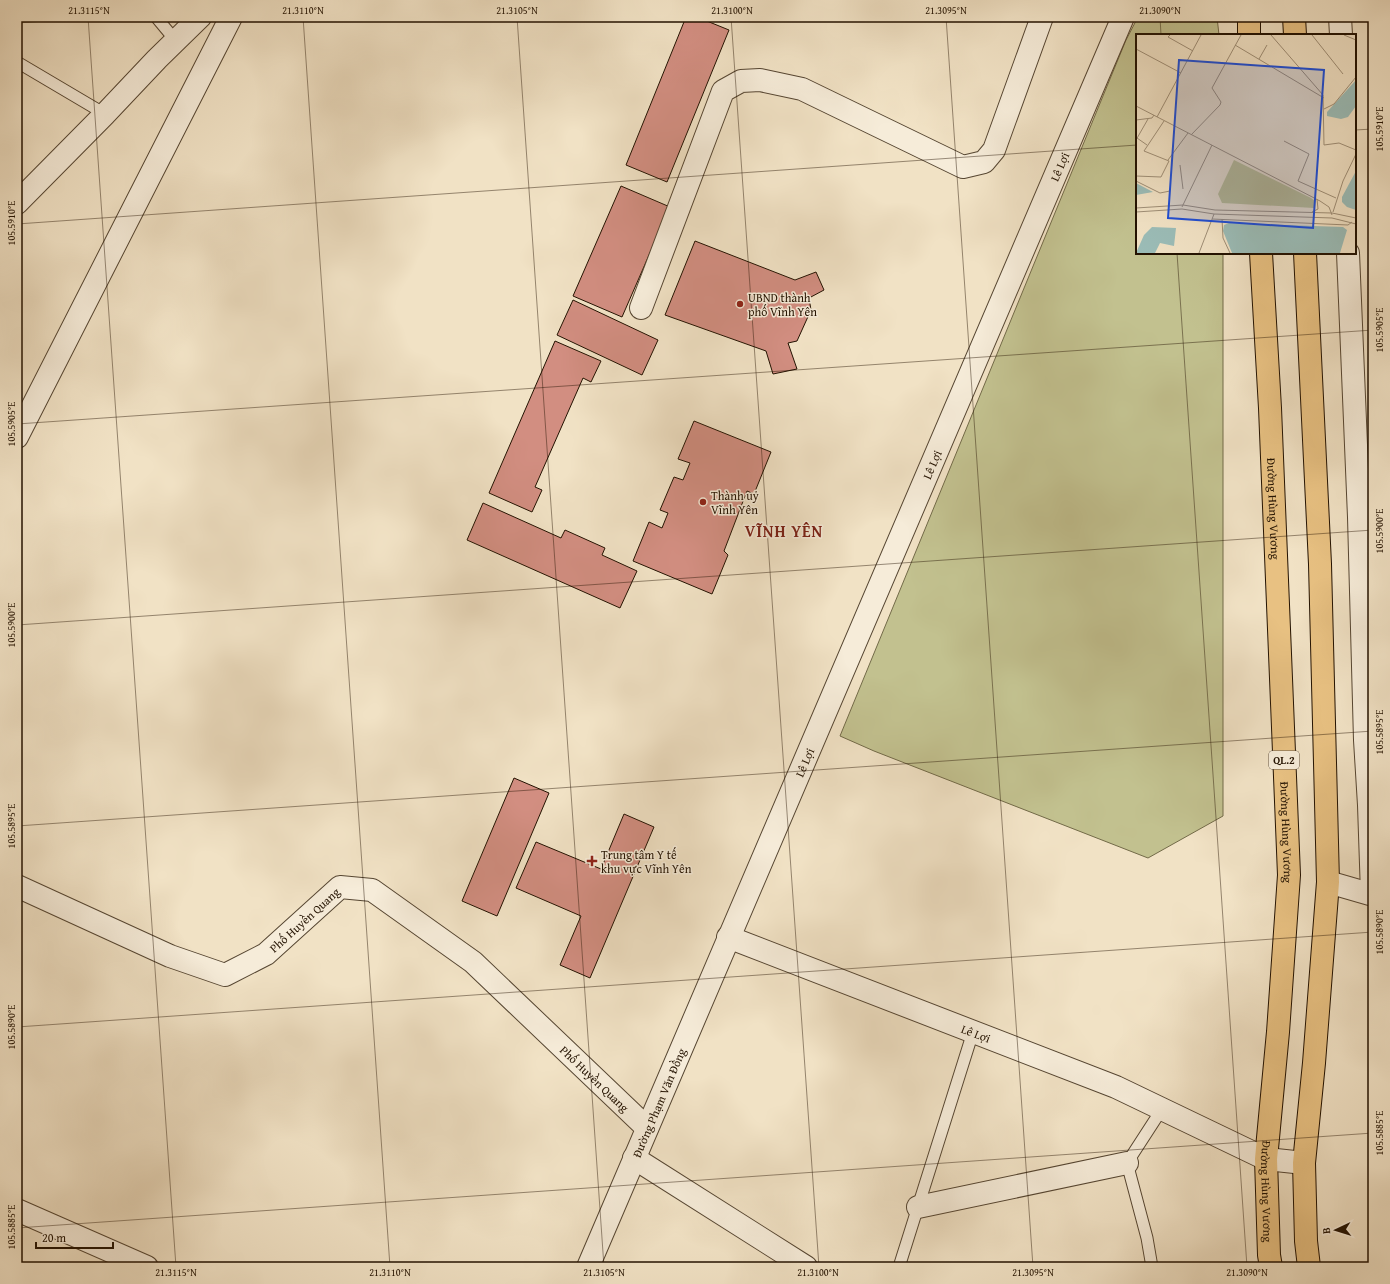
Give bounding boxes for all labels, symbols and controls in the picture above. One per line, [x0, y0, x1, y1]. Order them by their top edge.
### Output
text: 21.3115°N [68, 3, 110, 18]
text: 21.3110°N [282, 3, 324, 18]
text: 21.3105°N [496, 3, 538, 18]
text: 21.3100°N [711, 3, 753, 18]
text: 21.3095°N [925, 3, 967, 18]
text: 21.3090°N [1139, 3, 1181, 18]
inset map [1136, 34, 1356, 254]
text: 105.5910°E [1372, 107, 1387, 151]
street label: Lê Lợi [1045, 149, 1073, 184]
text: 105.5910°E [4, 201, 19, 245]
place label: UBND thành phố Vĩnh Yên [748, 289, 817, 320]
marker: UBND thành phố Vĩnh Yên [735, 299, 745, 309]
text: 105.5905°E [1372, 308, 1387, 352]
text: 105.5905°E [4, 402, 19, 446]
street label: Lê Lợi [918, 447, 945, 482]
street label: Đường Hùng Vương [1264, 458, 1285, 560]
place label: Thành uỷ Vĩnh Yên [711, 487, 759, 518]
marker: Thành uỷ Vĩnh Yên [698, 497, 708, 507]
text: 105.5900°E [1372, 509, 1387, 553]
district label: VĨNH YÊN [745, 519, 823, 543]
text: 105.5900°E [4, 603, 19, 647]
text: 105.5895°E [1372, 710, 1387, 754]
street label: Lê Lợi [790, 745, 818, 779]
road number: QL.2 [1269, 751, 1299, 769]
street label: Đường Hùng Vương [1277, 781, 1298, 884]
text: 105.5895°E [4, 804, 19, 848]
place label: Trung tâm Y tế khu vực Vĩnh Yên [601, 846, 692, 877]
marker: Trung tâm Y tế khu vực Vĩnh Yên [586, 855, 598, 867]
street label: Phố Huyền Quang [265, 883, 343, 956]
text: 105.5890°E [1372, 910, 1387, 954]
text: 105.5890°E [4, 1005, 19, 1049]
street label: Lê Lợi [959, 1020, 994, 1046]
street label: Phố Huyền Quang [557, 1041, 633, 1115]
street label: Đường Phạm Văn Đồng [628, 1045, 689, 1160]
text: 105.5885°E [1372, 1111, 1387, 1155]
street label: Đường Hùng Vương [1257, 1140, 1277, 1242]
text: 105.5885°E [4, 1205, 19, 1249]
north arrow [1316, 1210, 1356, 1250]
scale bar [36, 1224, 113, 1250]
text: B [1318, 1227, 1334, 1235]
text: 20 m [42, 1229, 66, 1246]
text: 21.3115°N [155, 1265, 197, 1280]
text: 21.3110°N [369, 1265, 411, 1280]
text: 21.3105°N [583, 1265, 625, 1280]
text: 21.3100°N [797, 1265, 839, 1280]
text: 21.3095°N [1012, 1265, 1054, 1280]
text: 21.3090°N [1226, 1265, 1268, 1280]

